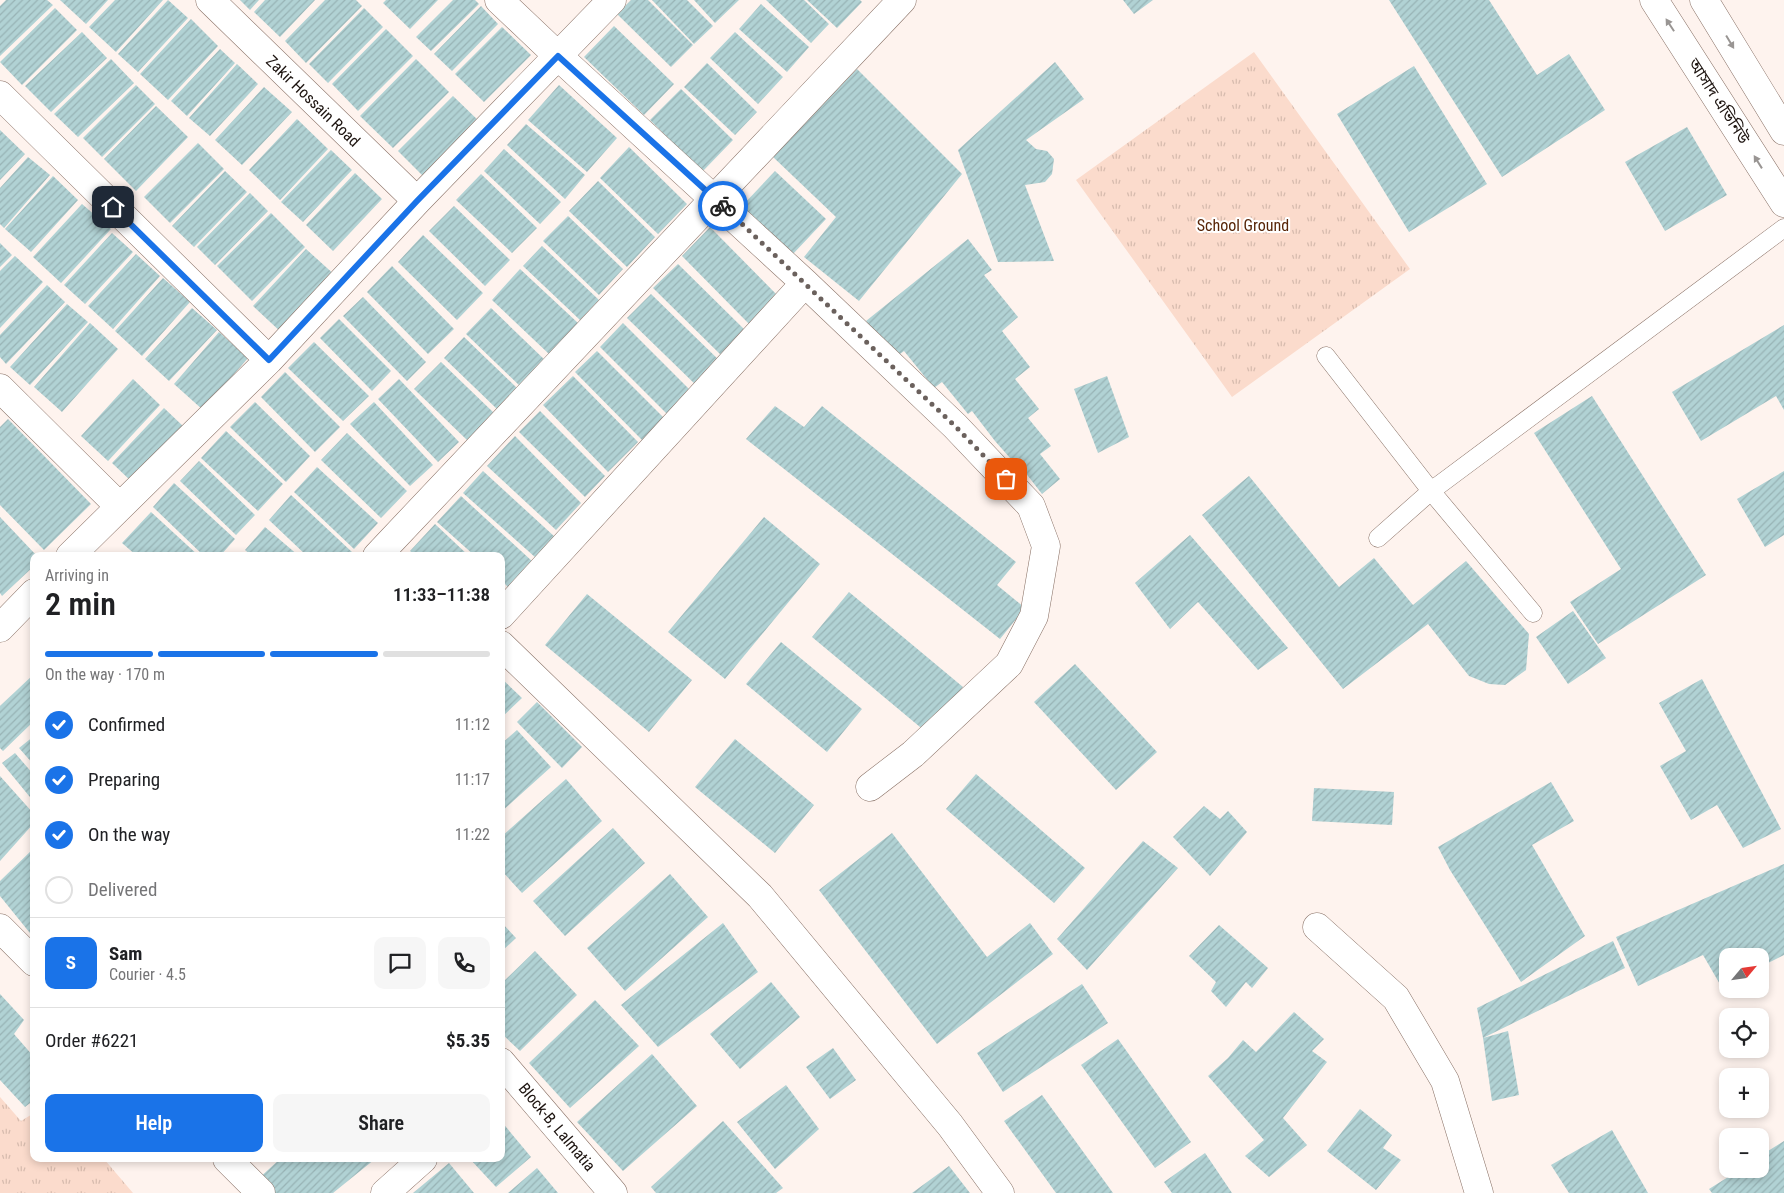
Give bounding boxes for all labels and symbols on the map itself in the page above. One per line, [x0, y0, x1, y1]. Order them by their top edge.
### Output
one-way arrow [1666, 18, 1675, 31]
one-way arrow [1725, 35, 1734, 48]
street label: Zakir Hossain Road [262, 51, 364, 151]
street label: আসাদ এভিনিউ [1684, 54, 1754, 148]
one-way arrow [1753, 155, 1763, 168]
courier [698, 181, 748, 231]
pin [92, 186, 134, 228]
park label: School Ground [1197, 216, 1289, 235]
pin [985, 458, 1027, 500]
north arrow [1719, 948, 1769, 998]
street label: Block-B, Lalmatia [515, 1079, 599, 1175]

